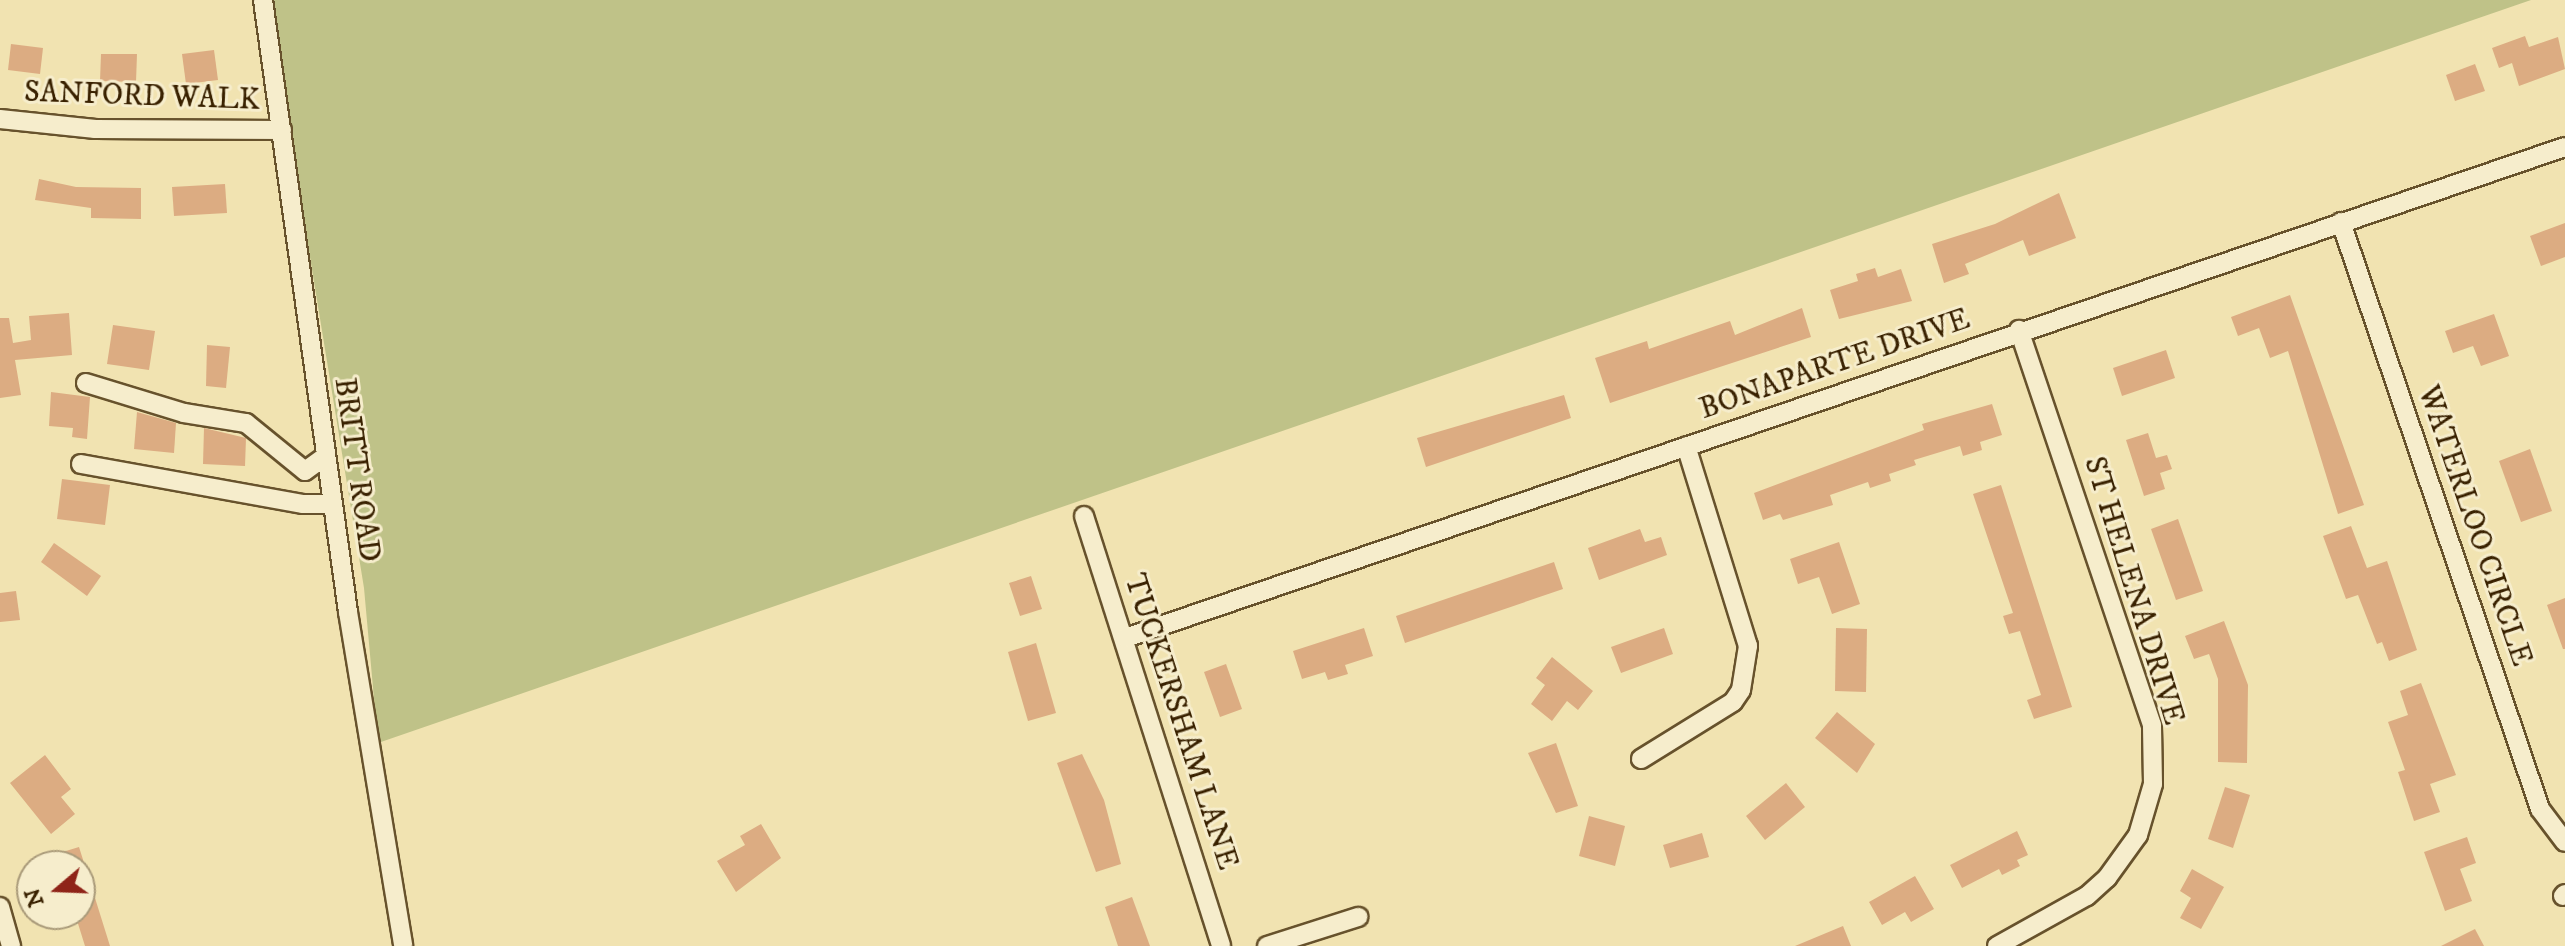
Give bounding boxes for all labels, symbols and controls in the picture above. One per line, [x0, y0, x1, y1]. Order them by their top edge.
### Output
street label: SANFORD WALK [24, 75, 260, 119]
street label: BONAPARTE DRIVE [1695, 302, 1975, 428]
street label: BRITT ROAD [325, 376, 387, 564]
street label: WATERLOO CIRCLE [2409, 381, 2539, 671]
street label: ST HELENA DRIVE [2075, 453, 2191, 729]
street label: TUCKERSHAM LANE [1115, 570, 1245, 874]
north arrow [16, 850, 96, 930]
text: N [19, 884, 50, 910]

